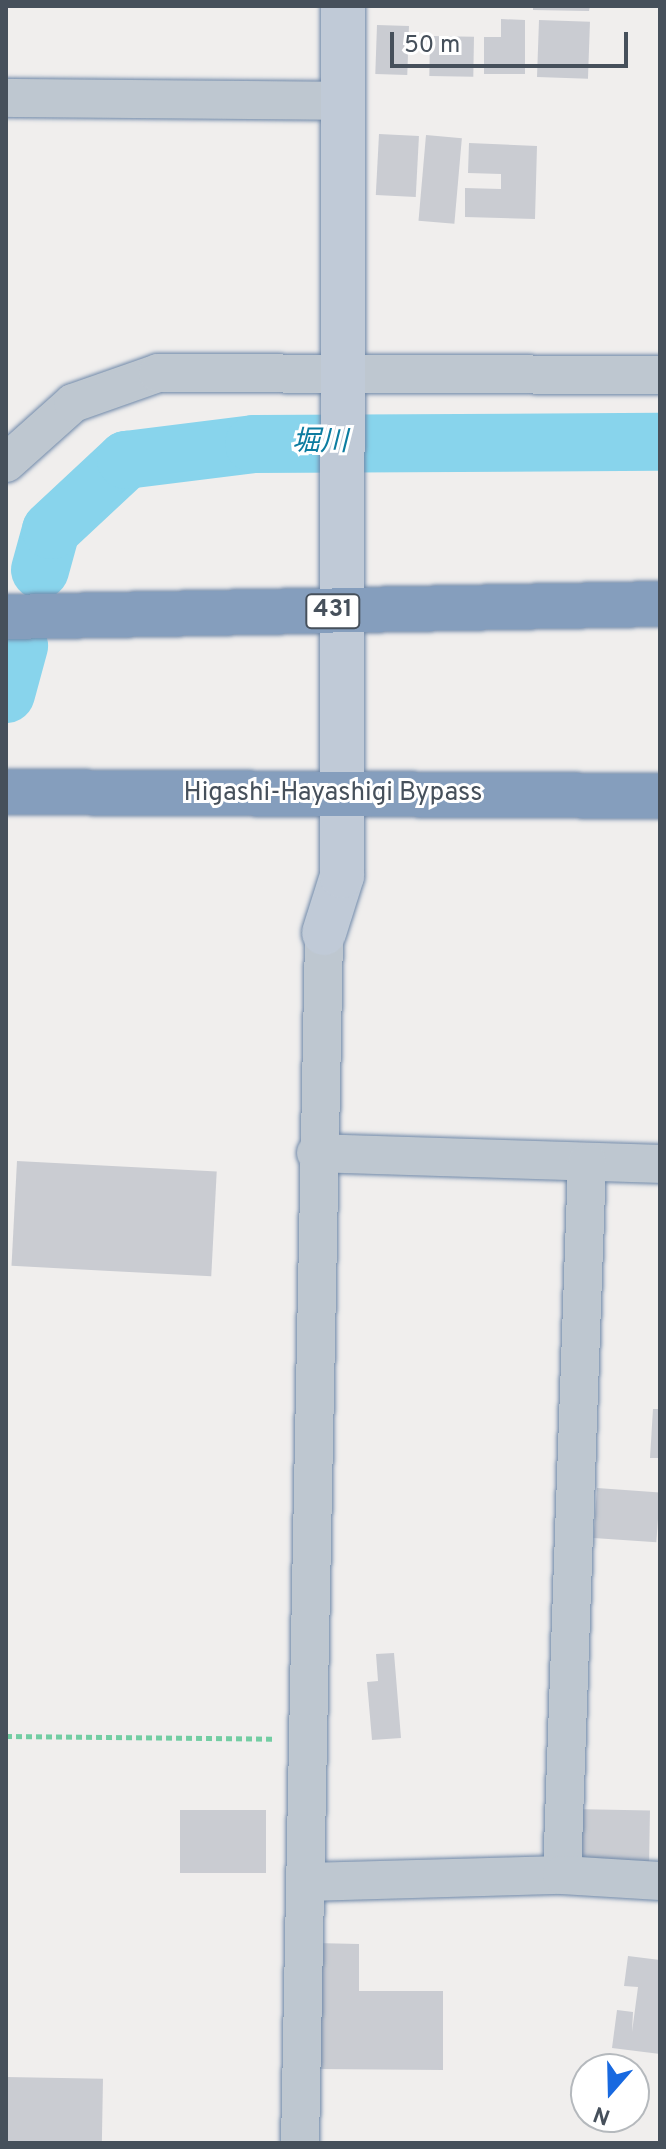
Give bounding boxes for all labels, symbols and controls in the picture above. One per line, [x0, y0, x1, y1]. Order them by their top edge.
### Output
scale bar [394, 16, 632, 66]
text: 50 m [404, 31, 460, 61]
water label: 堀川 [292, 426, 348, 460]
road number: 431 [305, 591, 361, 631]
street label: Higashi-Hayashigi Bypass [183, 778, 483, 810]
north arrow [570, 2053, 650, 2133]
text: N [590, 2099, 614, 2130]

